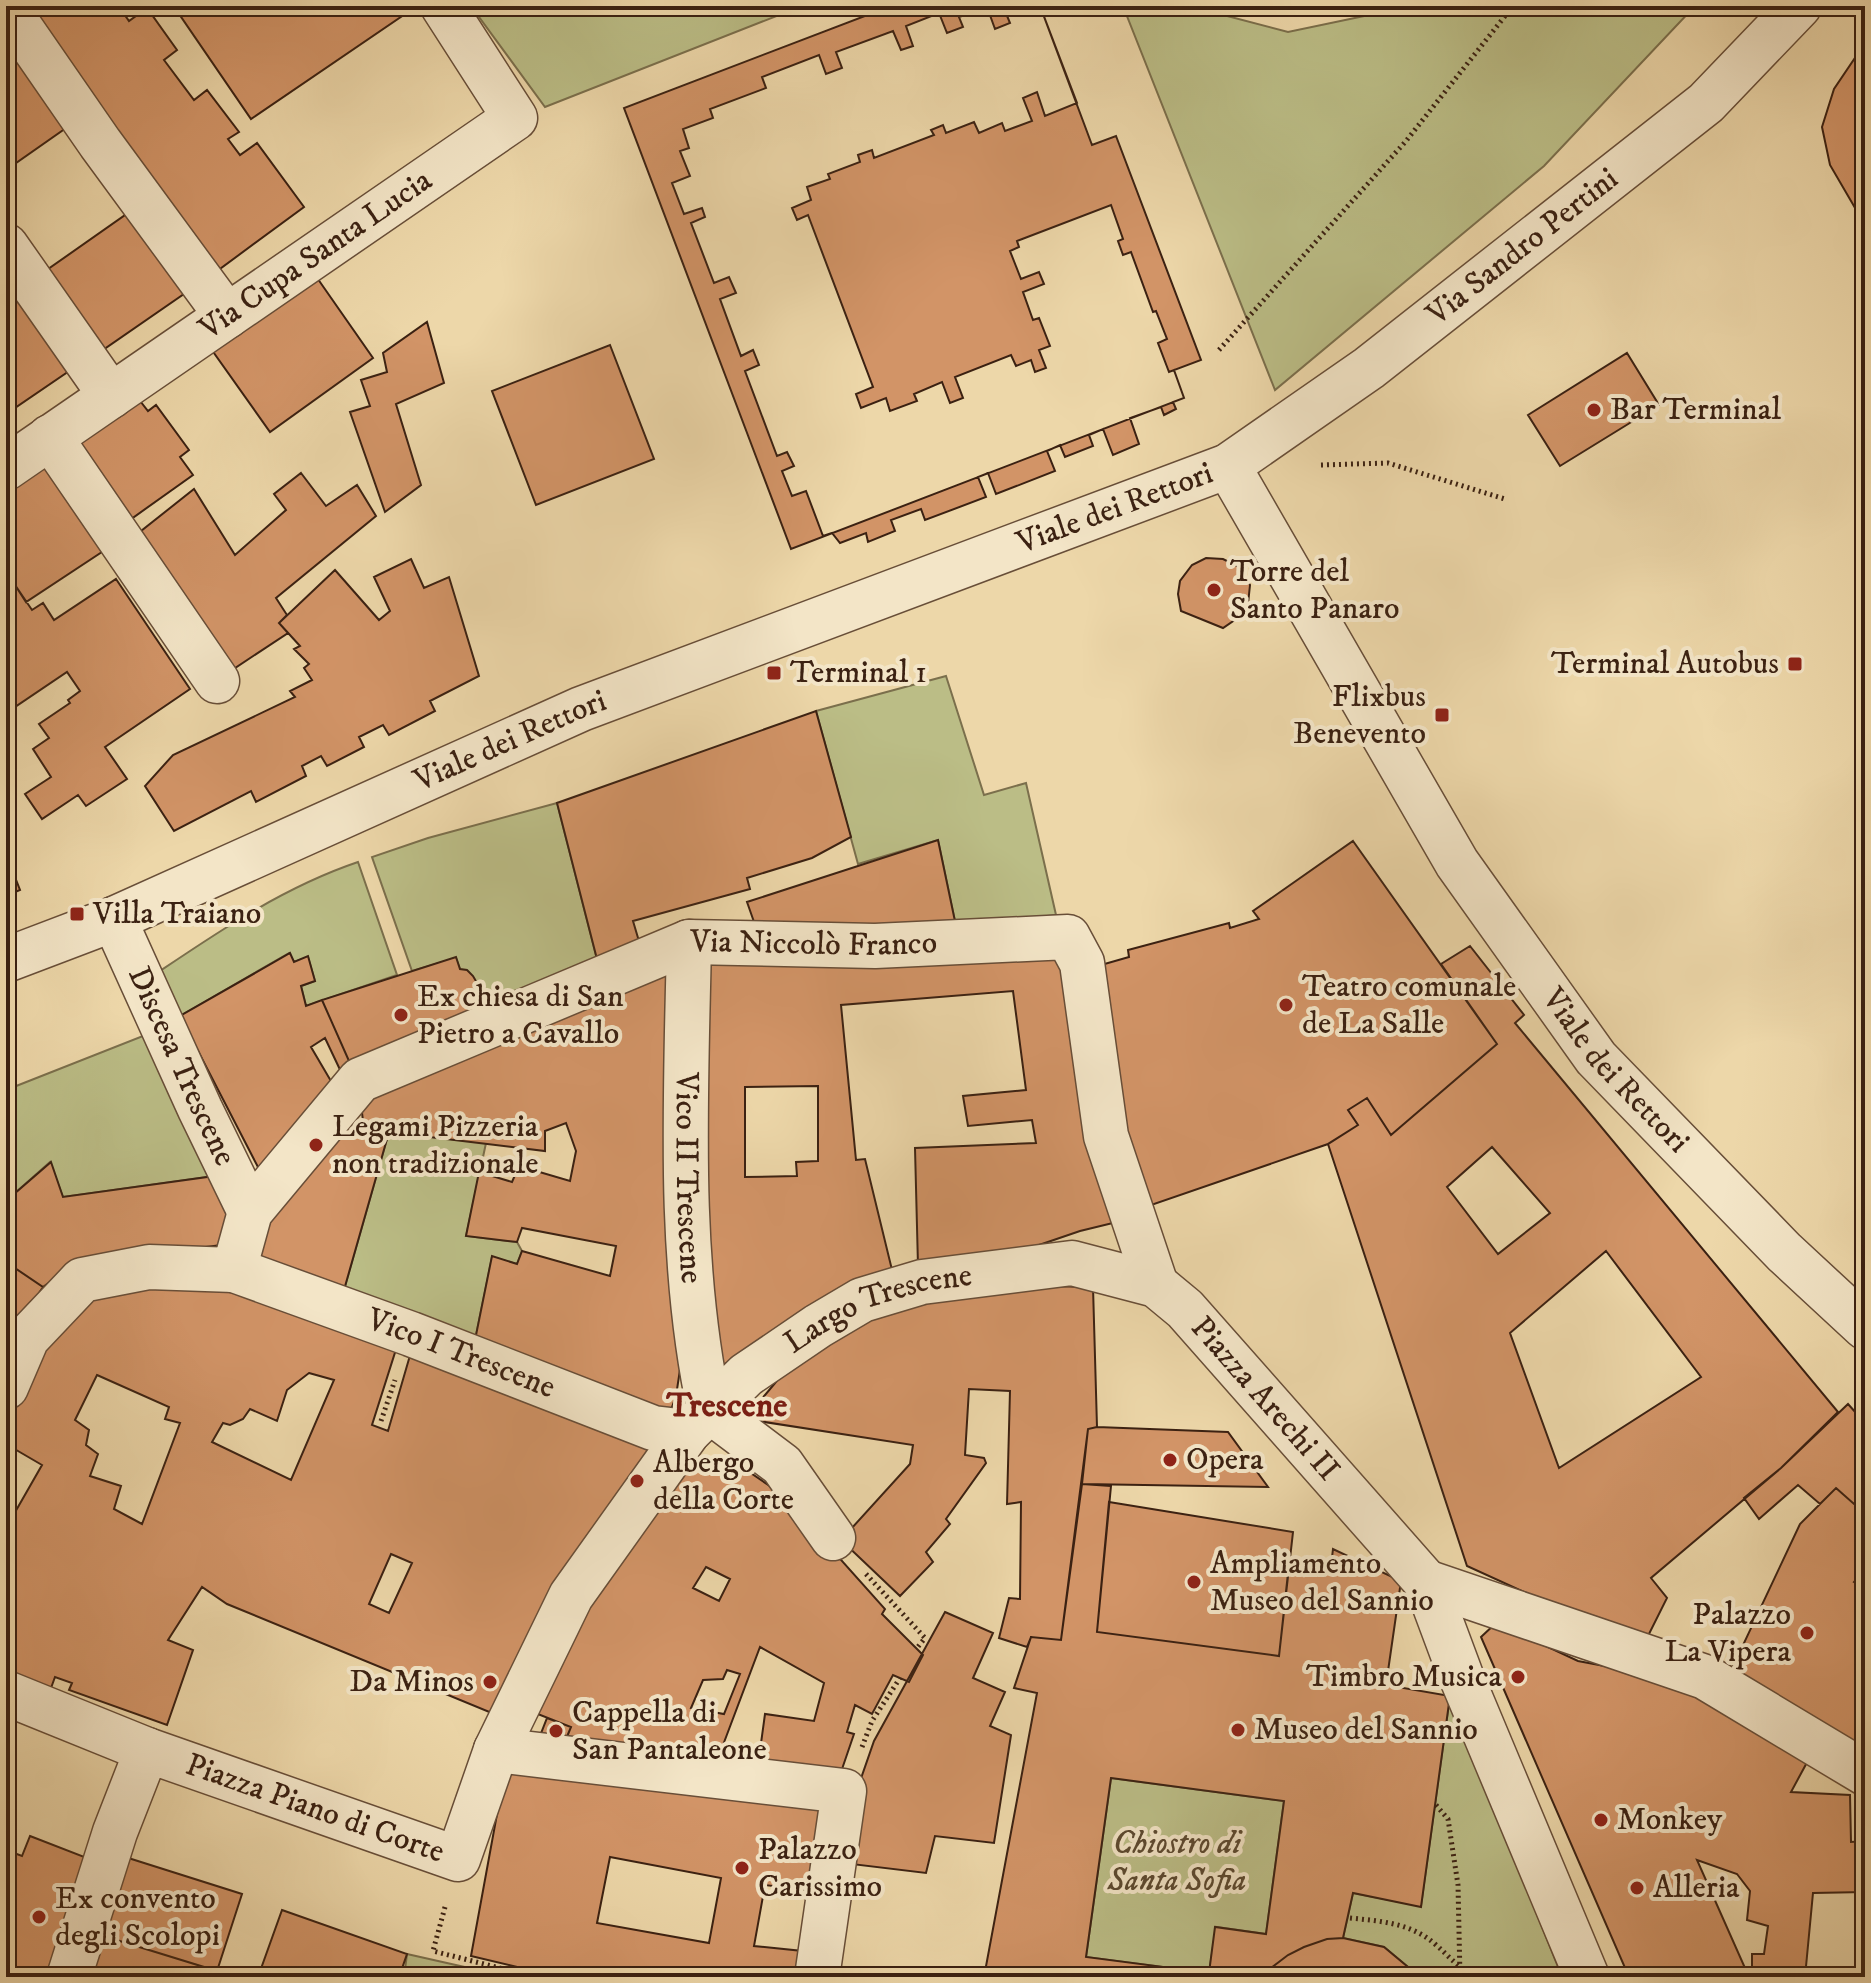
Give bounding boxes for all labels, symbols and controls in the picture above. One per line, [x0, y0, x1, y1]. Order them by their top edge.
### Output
street label: Via Sandro Pertini [1418, 159, 1627, 335]
street label: Via Cupa Santa Lucia [191, 161, 440, 350]
place label: Bar Terminal [1610, 390, 1781, 430]
marker: Bar Terminal [1585, 401, 1603, 419]
street label: Viale dei Rettori [1010, 453, 1219, 564]
place label: Torre del Santo Panaro [1230, 552, 1400, 629]
marker: Torre del Santo Panaro [1205, 581, 1223, 599]
place label: Terminal Autobus [1551, 644, 1779, 684]
place label: Terminal 1 [790, 653, 927, 693]
marker: Terminal Autobus [1786, 655, 1804, 673]
marker: Terminal 1 [765, 664, 783, 682]
place label: Flixbus Benevento [1293, 677, 1426, 754]
street label: Viale dei Rettori [407, 681, 612, 802]
marker: Flixbus Benevento [1433, 706, 1451, 724]
place label: Villa Traiano [92, 894, 261, 934]
marker: Villa Traiano [68, 905, 86, 923]
street label: Via Niccolò Franco [689, 922, 938, 966]
street label: Discesa Trescene [118, 961, 245, 1172]
place label: Teatro comunale de La Salle [1302, 967, 1516, 1044]
place label: Ex chiesa di San Pietro a Cavallo [417, 977, 624, 1054]
street label: Viale dei Rettori [1532, 980, 1698, 1162]
marker: Teatro comunale de La Salle [1277, 996, 1295, 1014]
marker: Ex chiesa di San Pietro a Cavallo [392, 1006, 410, 1024]
street label: Vico II Trescene [666, 1071, 711, 1285]
place label: Legami Pizzeria non tradizionale [332, 1107, 539, 1184]
marker: Legami Pizzeria non tradizionale [307, 1136, 325, 1154]
street label: Largo Trescene [777, 1256, 974, 1363]
street label: Vico I Trescene [361, 1299, 561, 1408]
street label: Piazza Arechi II [1181, 1309, 1348, 1490]
district label: Trescene [666, 1385, 787, 1427]
place label: Opera [1186, 1440, 1264, 1480]
place label: Albergo della Corte [653, 1443, 794, 1520]
marker: Opera [1161, 1451, 1179, 1469]
marker: Albergo della Corte [628, 1472, 646, 1490]
place label: Ampliamento Museo del Sannio [1210, 1544, 1434, 1621]
marker: Ampliamento Museo del Sannio [1185, 1573, 1203, 1591]
place label: Palazzo La Vipera [1664, 1595, 1791, 1672]
marker: Palazzo La Vipera [1798, 1624, 1816, 1642]
place label: Timbro Musica [1306, 1657, 1502, 1697]
place label: Da Minos [349, 1662, 474, 1702]
marker: Timbro Musica [1509, 1668, 1527, 1686]
marker: Da Minos [481, 1673, 499, 1691]
place label: Cappella di San Pantaleone [572, 1693, 767, 1770]
place label: Museo del Sannio [1254, 1710, 1478, 1750]
marker: Museo del Sannio [1229, 1721, 1247, 1739]
marker: Cappella di San Pantaleone [547, 1722, 565, 1740]
street label: Piazza Piano di Corte [180, 1745, 449, 1873]
place label: Monkey [1617, 1800, 1723, 1840]
marker: Monkey [1592, 1811, 1610, 1829]
park label: Chiostro di Santa Sofia [1107, 1824, 1246, 1901]
place label: Palazzo Carissimo [758, 1830, 882, 1907]
marker: Palazzo Carissimo [733, 1859, 751, 1877]
place label: Alleria [1653, 1868, 1740, 1908]
place label: Ex convento degli Scolopi [55, 1879, 220, 1956]
marker: Alleria [1628, 1879, 1646, 1897]
marker: Ex convento degli Scolopi [30, 1908, 48, 1926]

